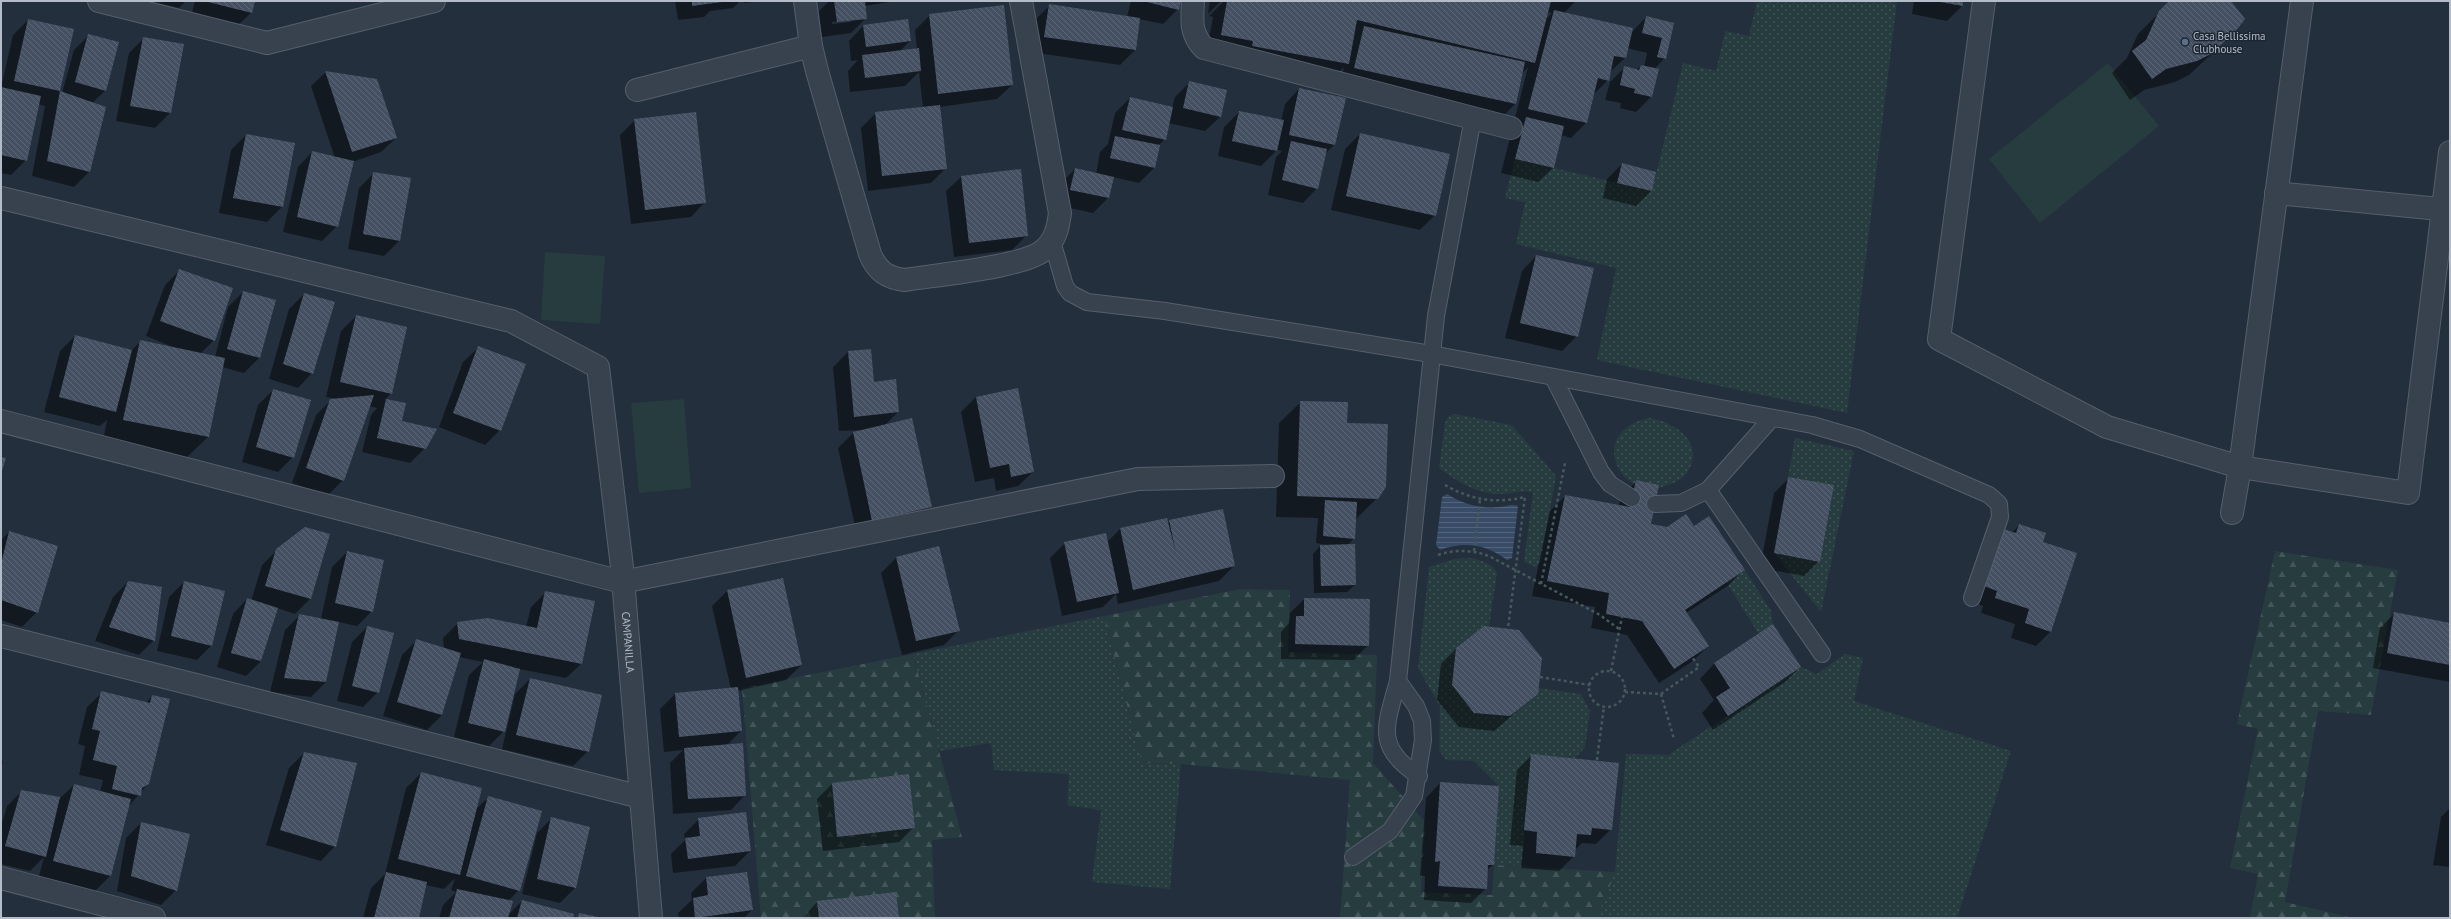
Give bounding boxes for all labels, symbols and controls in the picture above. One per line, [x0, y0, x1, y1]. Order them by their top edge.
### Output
place label: Casa Bellissima Clubhouse [2193, 29, 2266, 56]
marker: Casa Bellissima Clubhouse [2180, 37, 2190, 47]
street label: CAMPANILLA [619, 611, 638, 674]

